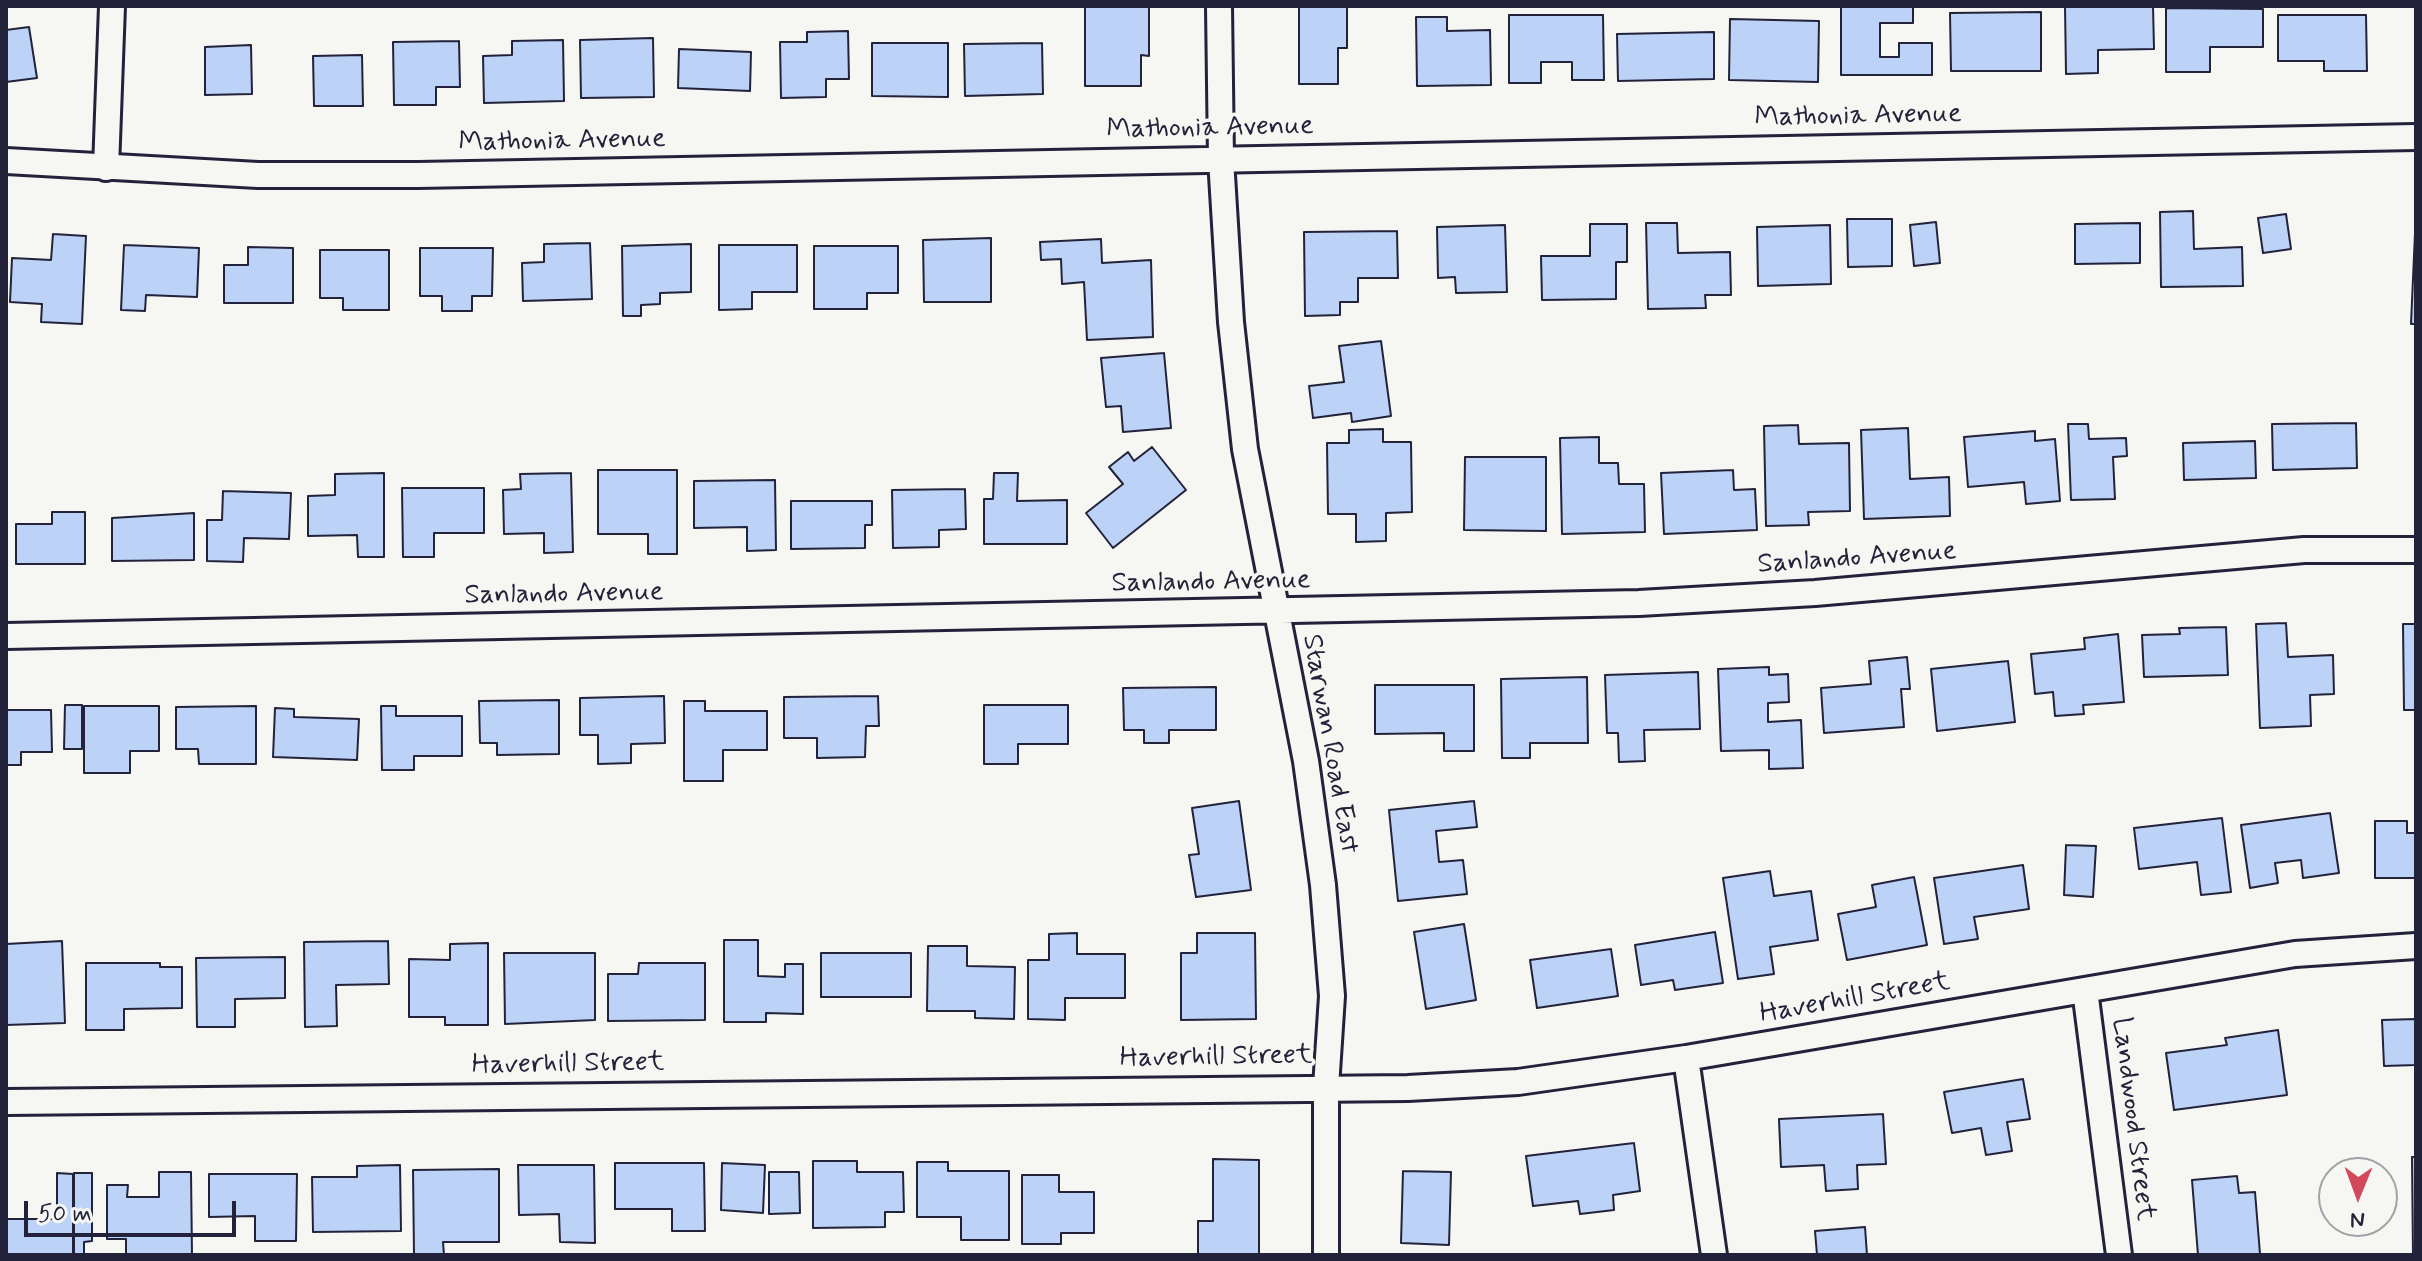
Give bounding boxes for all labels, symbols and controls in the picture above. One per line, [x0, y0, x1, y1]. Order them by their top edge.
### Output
street label: Mathonia Avenue [1754, 98, 1962, 136]
street label: Mathonia Avenue [1106, 110, 1314, 148]
street label: Mathonia Avenue [458, 123, 666, 161]
street label: Sanlando Avenue [1757, 535, 1957, 583]
street label: Sanlando Avenue [1111, 564, 1311, 602]
street label: Sanlando Avenue [464, 576, 664, 614]
street label: Starwan Road East [1293, 632, 1365, 856]
street label: Haverhill Street [1757, 966, 1953, 1032]
street label: Landwood Street [2103, 1015, 2161, 1223]
street label: Haverhill Street [1119, 1040, 1313, 1076]
street label: Haverhill Street [471, 1047, 665, 1083]
north arrow [2318, 1157, 2398, 1237]
scale bar [28, 1185, 240, 1235]
text: 50 m [38, 1199, 92, 1230]
text: N [2350, 1205, 2365, 1233]

